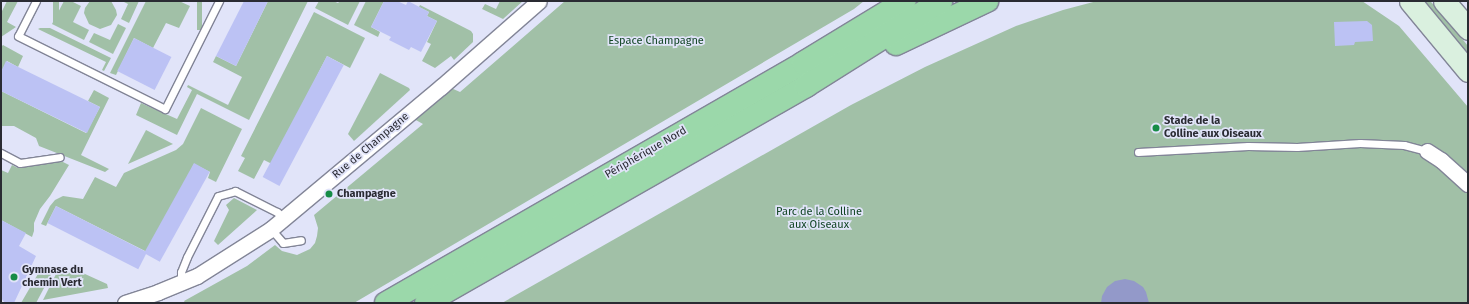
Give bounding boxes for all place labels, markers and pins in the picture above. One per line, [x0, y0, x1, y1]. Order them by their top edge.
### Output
place label: Stade de la Colline aux Oiseaux [1164, 115, 1262, 141]
marker: Stade de la Colline aux Oiseaux [1151, 123, 1161, 133]
place label: Champagne [337, 187, 396, 201]
marker: Champagne [324, 189, 334, 199]
place label: Gymnase du chemin Vert [22, 264, 83, 290]
marker: Gymnase du chemin Vert [9, 272, 19, 282]

